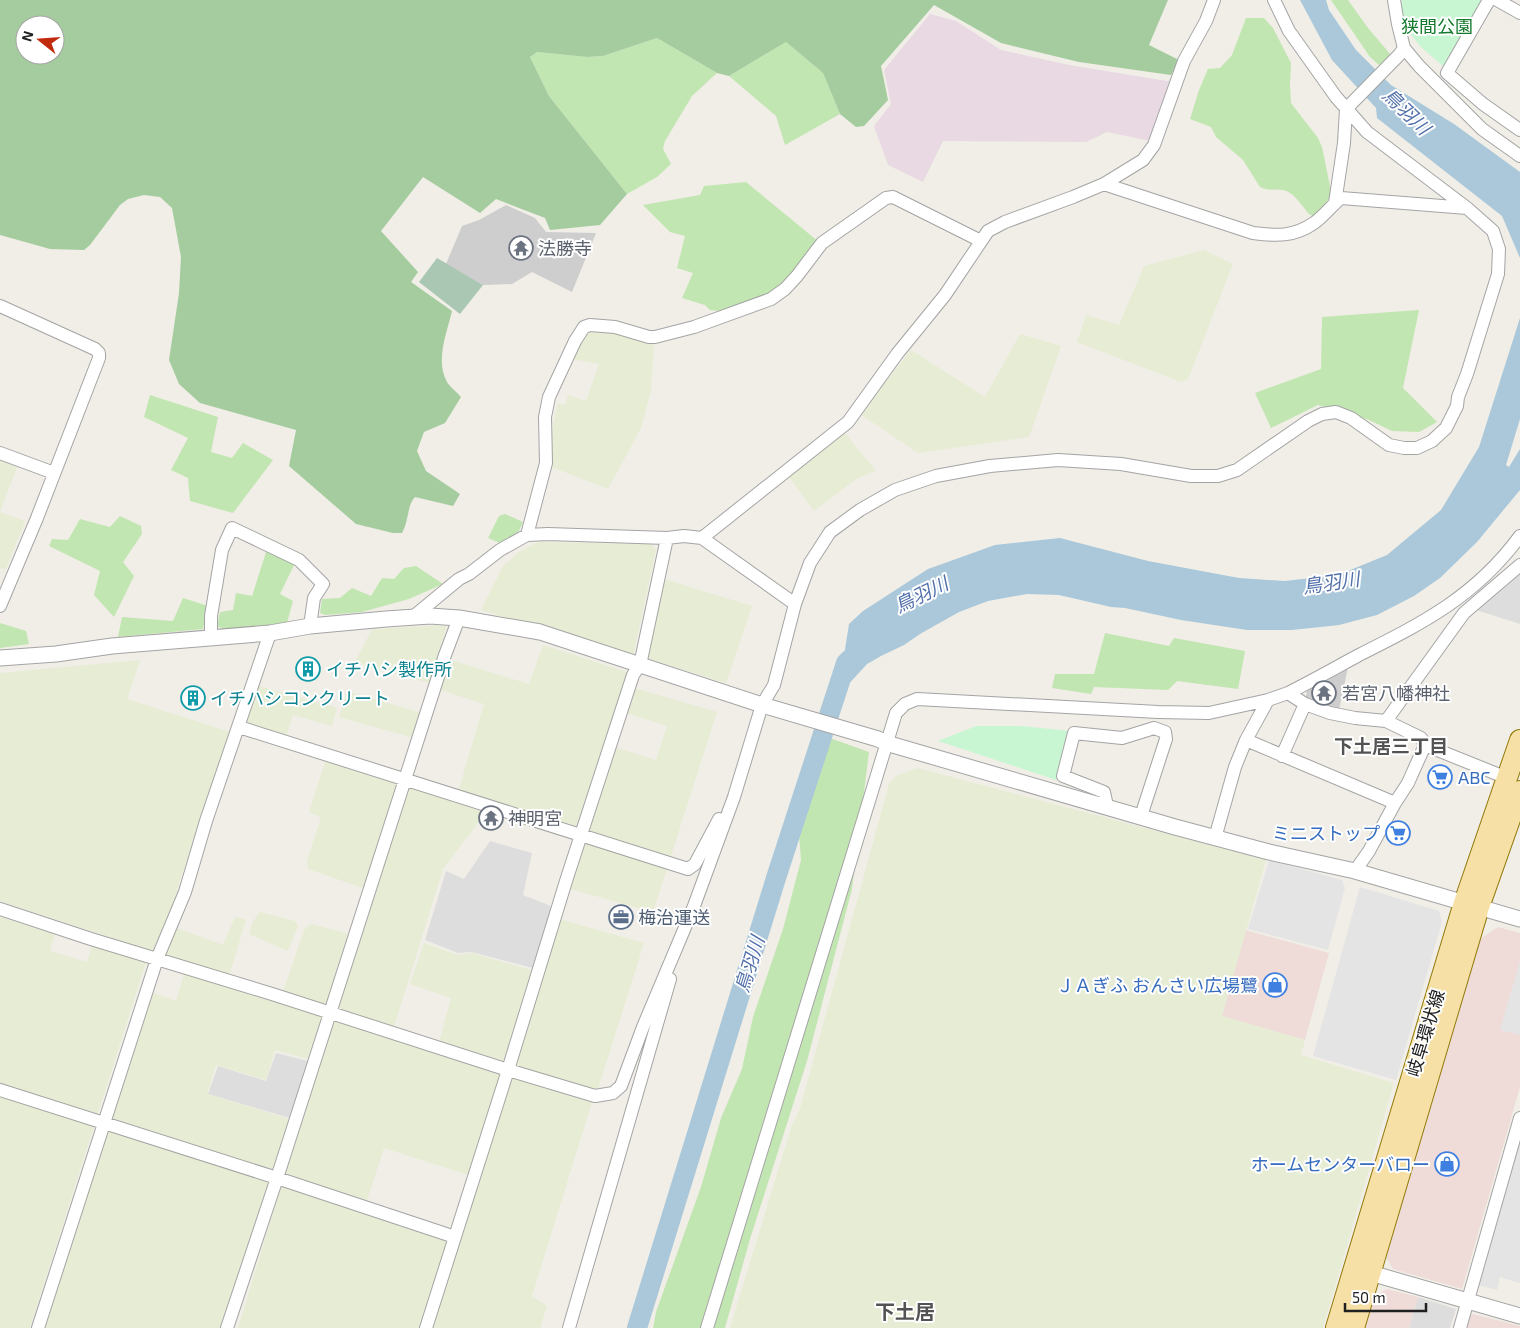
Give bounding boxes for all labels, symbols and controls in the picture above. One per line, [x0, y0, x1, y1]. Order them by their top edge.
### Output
north arrow [15, 15, 65, 65]
park label: 狭間公園 [1401, 15, 1473, 37]
text: N [17, 29, 37, 43]
water label: 鳥羽川 [1379, 83, 1437, 140]
temple icon: 法勝寺 [508, 235, 534, 261]
place label: 法勝寺 [538, 237, 592, 259]
water label: 鳥羽川 [1301, 566, 1363, 597]
water label: 鳥羽川 [890, 570, 953, 617]
building icon: イチハシ製作所 [295, 656, 321, 682]
place label: イチハシ製作所 [326, 658, 452, 680]
temple icon: 若宮八幡神社 [1311, 680, 1337, 706]
place label: 若宮八幡神社 [1342, 682, 1450, 704]
building icon: イチハシコンクリート [180, 685, 206, 711]
place label: イチハシコンクリート [210, 687, 390, 709]
district label: 下土居三丁目 [1334, 734, 1448, 757]
supermarket icon: ABC [1427, 764, 1453, 790]
place label: ABC [1458, 766, 1491, 788]
temple icon: 神明宮 [478, 805, 504, 831]
place label: 神明宮 [508, 807, 562, 829]
supermarket icon: ミニストップ [1385, 820, 1411, 846]
place label: ミニストップ [1272, 822, 1380, 844]
office icon: 梅治運送 [608, 904, 634, 930]
place label: 梅治運送 [638, 906, 710, 928]
water label: 鳥羽川 [730, 931, 769, 995]
shop icon: ＪＡぎふ おんさい広場鷺 [1262, 972, 1288, 998]
place label: ＪＡぎふ おんさい広場鷺 [1056, 974, 1258, 996]
street label: 岐阜環状線 [1401, 987, 1449, 1079]
shop icon: ホームセンターバロー [1434, 1151, 1460, 1177]
place label: ホームセンターバロー [1251, 1153, 1430, 1175]
scale bar [1345, 1280, 1426, 1312]
text: 50 m [1352, 1288, 1386, 1306]
district label: 下土居 [875, 1299, 935, 1323]

